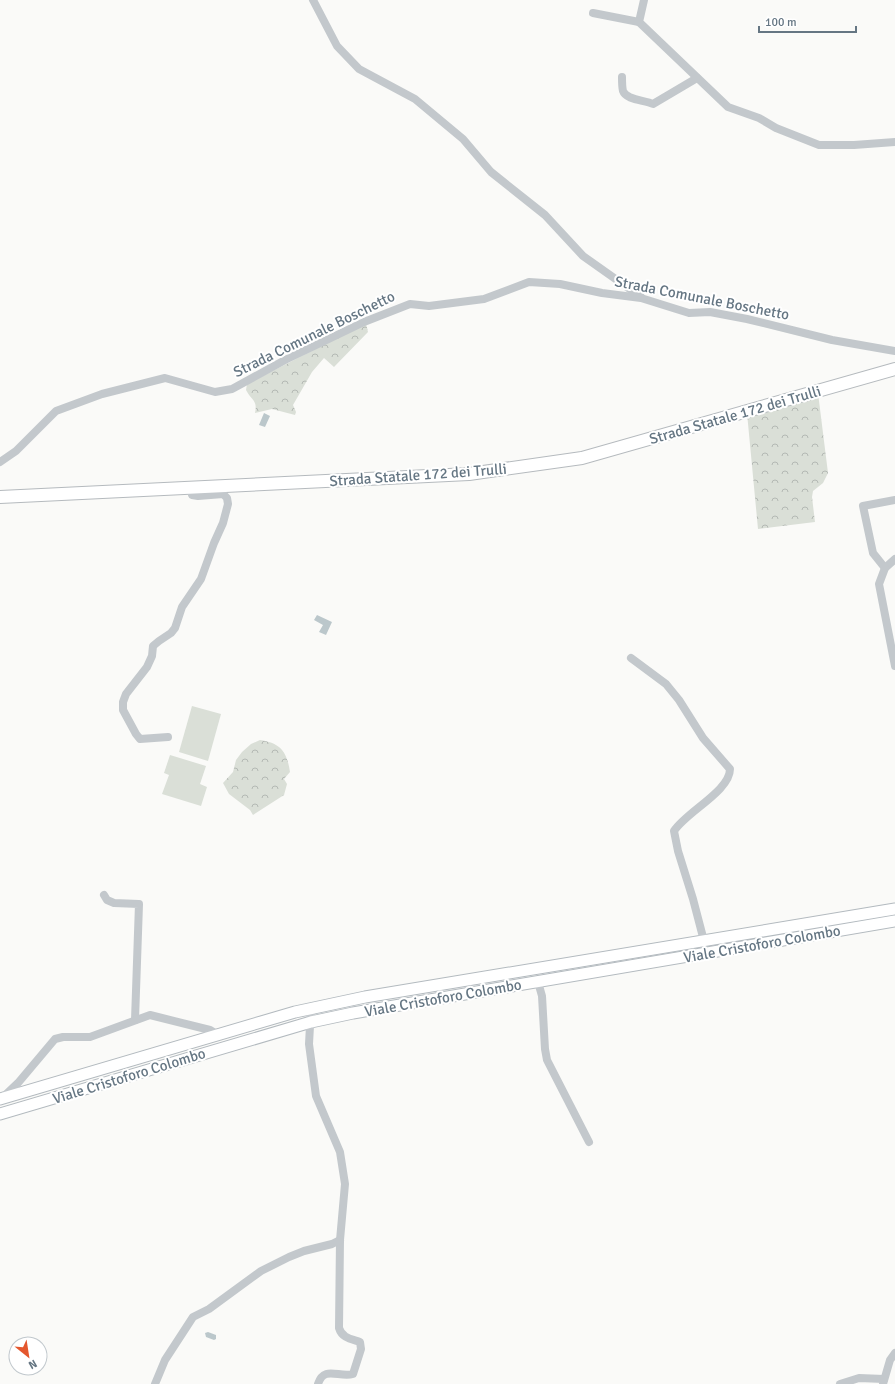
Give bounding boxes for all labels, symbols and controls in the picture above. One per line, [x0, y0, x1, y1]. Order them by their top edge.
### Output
scale bar [759, 8, 856, 34]
text: 100 m [765, 15, 797, 30]
street label: Strada Comunale Boschetto [613, 272, 791, 324]
street label: Strada Comunale Boschetto [230, 287, 398, 381]
street label: Strada Statale 172 dei Trulli [647, 382, 823, 448]
street label: Strada Statale 172 dei Trulli [329, 460, 507, 490]
street label: Viale Cristoforo Colombo [682, 921, 842, 967]
street label: Viale Cristoforo Colombo [363, 975, 523, 1021]
street label: Viale Cristoforo Colombo [50, 1044, 208, 1108]
north arrow [8, 1336, 48, 1376]
text: N [26, 1357, 39, 1372]

